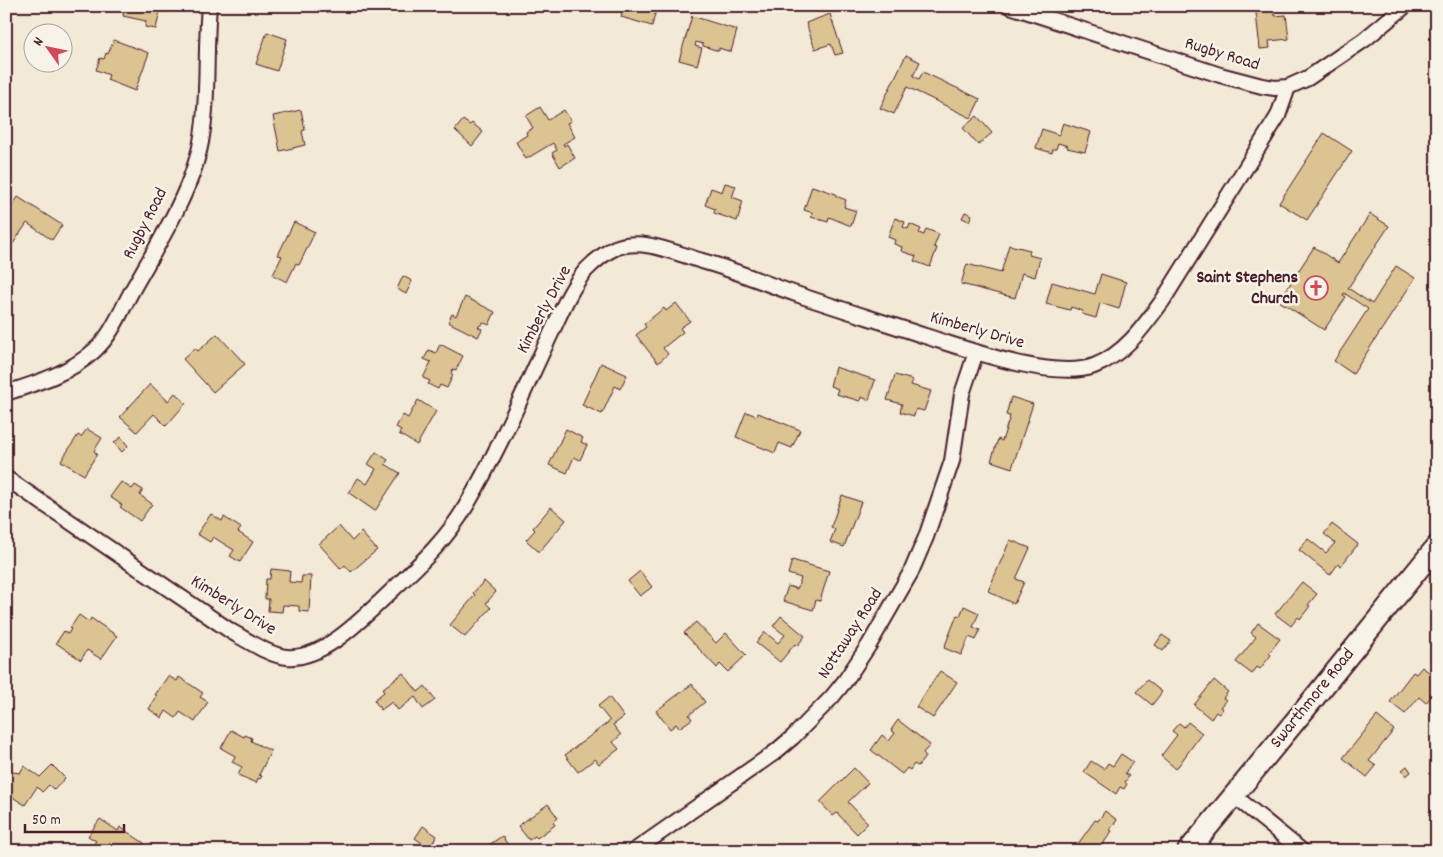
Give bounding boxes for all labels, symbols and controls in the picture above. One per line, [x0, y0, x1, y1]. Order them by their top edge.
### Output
north arrow [22, 22, 72, 72]
street label: Rugby Road [1181, 32, 1263, 78]
text: N [29, 34, 49, 50]
street label: Rugby Road [117, 184, 175, 264]
street label: Kimberly Drive [511, 261, 579, 359]
place label: Saint Stephens Church [1196, 266, 1298, 312]
church icon: Saint Stephens Church [1303, 275, 1329, 301]
street label: Kimberly Drive [927, 306, 1027, 356]
street label: Kimberly Drive [185, 570, 281, 642]
street label: Nottaway Road [812, 584, 890, 684]
street label: Swarthmore Road [1265, 644, 1361, 754]
scale bar [25, 802, 124, 834]
text: 50 m [32, 810, 61, 832]

